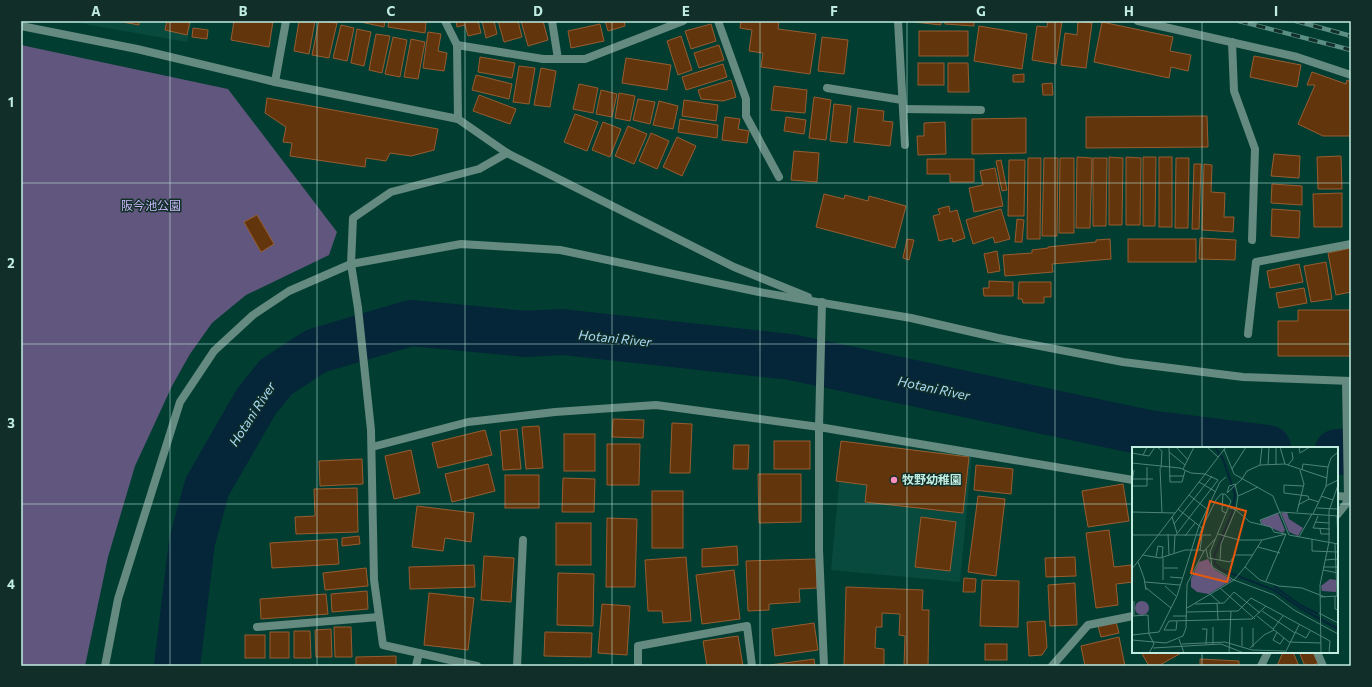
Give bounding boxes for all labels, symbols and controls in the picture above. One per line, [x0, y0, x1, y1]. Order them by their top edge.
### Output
text: A [91, 3, 101, 19]
text: B [239, 3, 248, 19]
text: C [387, 3, 396, 19]
text: D [533, 3, 543, 19]
text: E [682, 3, 690, 19]
text: F [830, 3, 838, 19]
text: G [976, 3, 986, 19]
text: H [1124, 3, 1134, 19]
text: I [1274, 3, 1278, 19]
text: 1 [8, 94, 14, 110]
park label: 阪今池公園 [121, 198, 181, 212]
text: 2 [7, 255, 15, 271]
water label: Hotani River [578, 326, 653, 350]
water label: Hotani River [896, 373, 972, 404]
water label: Hotani River [225, 378, 279, 449]
text: 3 [7, 415, 15, 431]
inset map [1132, 447, 1338, 653]
place label: 牧野幼稚園 [902, 472, 962, 486]
marker: 牧野幼稚園 [889, 475, 899, 485]
text: 4 [7, 576, 15, 592]

